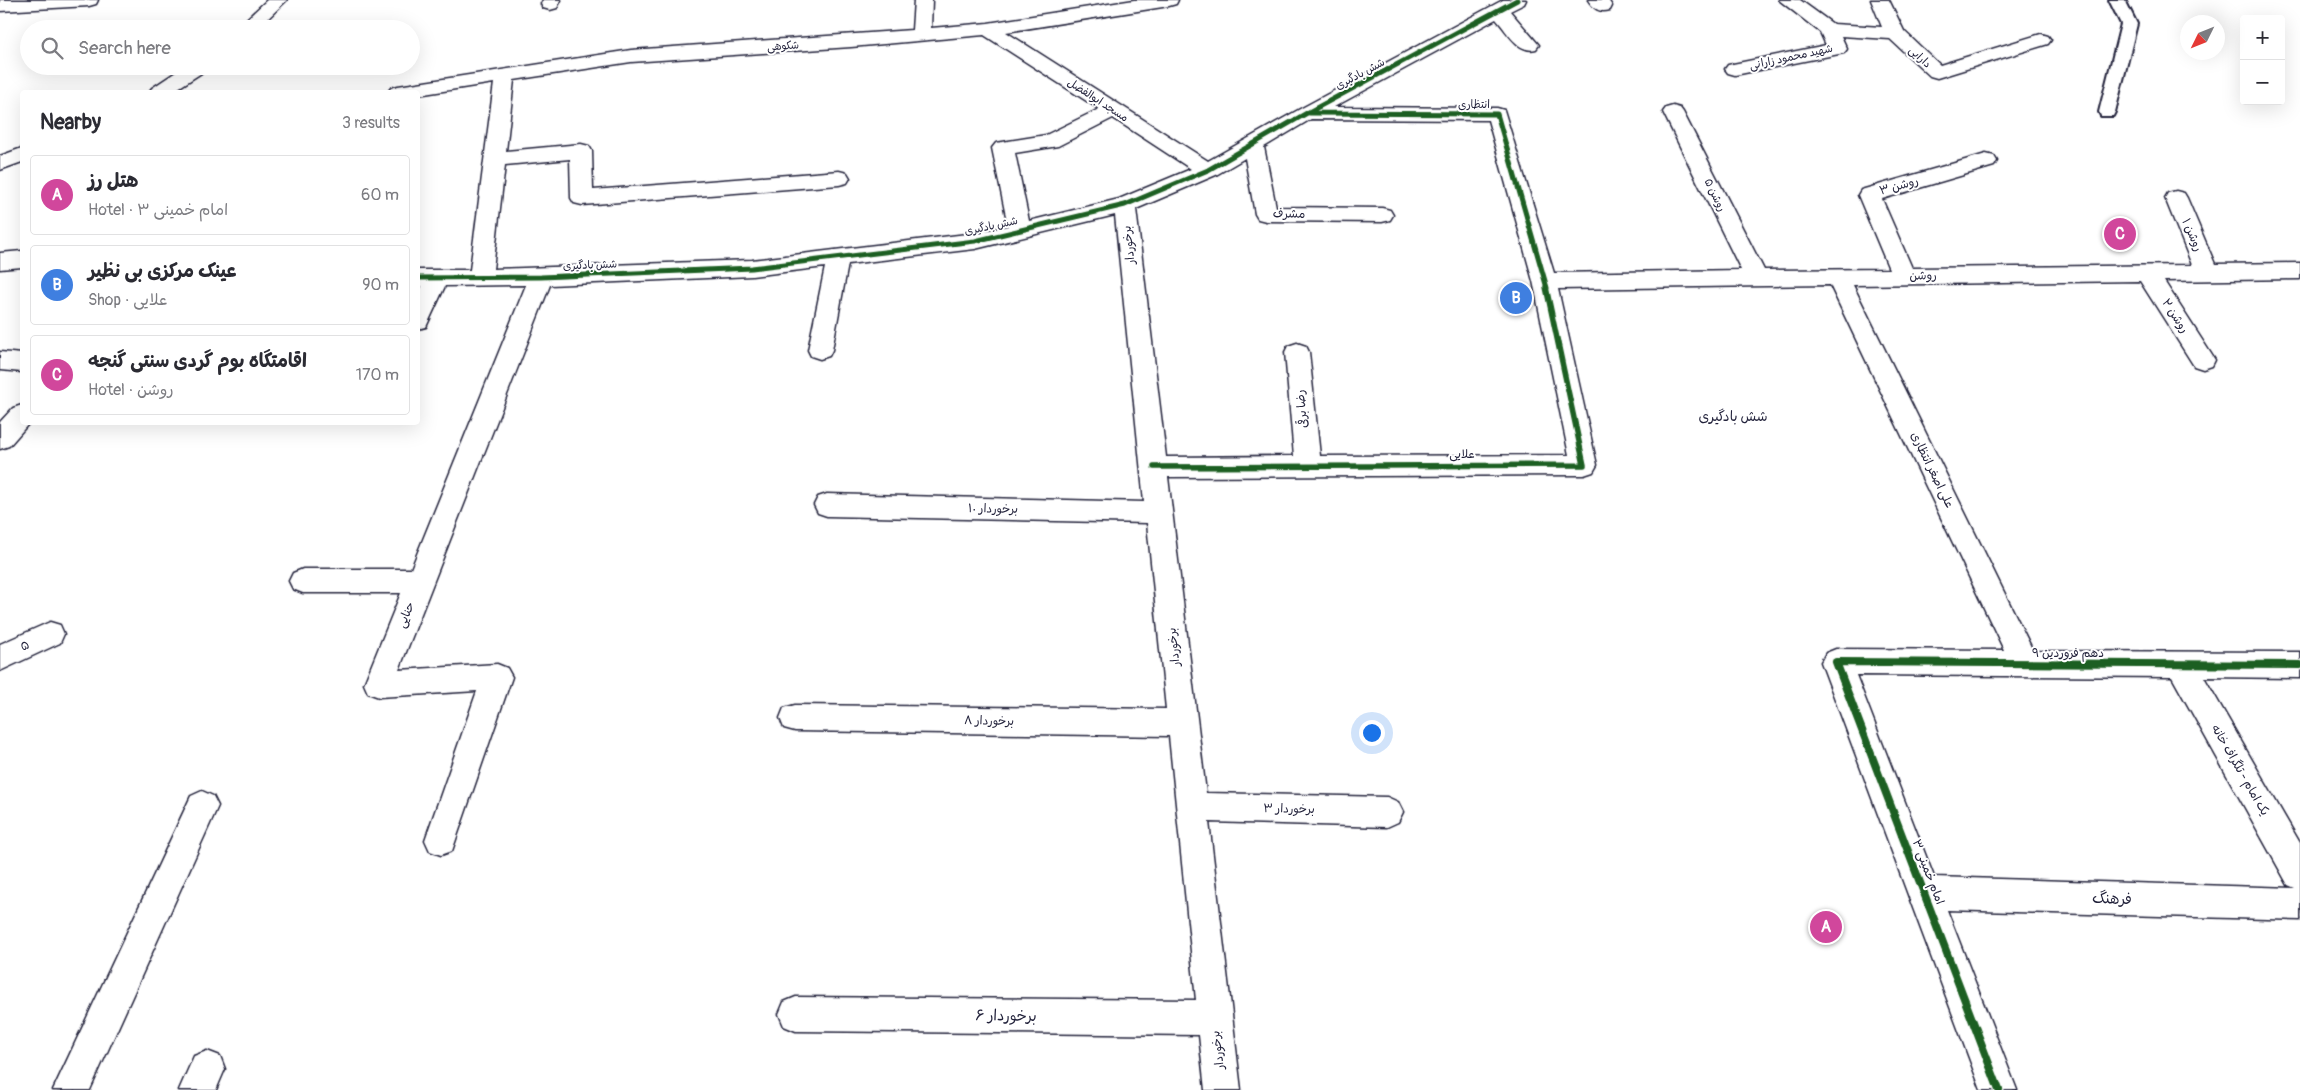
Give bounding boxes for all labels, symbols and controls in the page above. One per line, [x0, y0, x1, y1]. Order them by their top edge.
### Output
north arrow [2180, 15, 2225, 60]
map controls [2240, 15, 2285, 105]
button: + [2240, 15, 2285, 60]
search box [20, 20, 420, 75]
icon: search [38, 34, 66, 62]
text: Search here [78, 36, 171, 60]
street label: شکوهی [766, 38, 800, 55]
street label: شهید محمود زارانی [1748, 42, 1834, 73]
street label: دارایی [1905, 43, 1934, 71]
street label: شش بادگیری [1333, 56, 1387, 93]
button: − [2240, 60, 2285, 105]
street label: مسجد ابوالفضل [1065, 76, 1131, 125]
street label: انتظاری [1458, 98, 1490, 111]
text: Nearby [40, 109, 101, 136]
text: 3 results [342, 113, 400, 133]
text: هتل رز [88, 169, 138, 193]
street label: روشن ۳ [1878, 173, 1920, 199]
street label: روشن ۵ [1701, 176, 1729, 214]
text: A [52, 185, 62, 205]
text: 60 m [361, 185, 399, 205]
text: Hotel · امام خمینی ۳ [88, 200, 228, 220]
street label: مشرف [1273, 206, 1305, 222]
street label: شش بادگیری [963, 214, 1019, 239]
pin: C [2104, 215, 2136, 253]
street label: روشن ۱ [2178, 216, 2206, 254]
street label: برخوردار [1119, 225, 1139, 266]
street label: شش بادگیری [563, 258, 617, 273]
text: عینک مرکزی بی نظیر [88, 259, 236, 283]
street label: روشن [1909, 268, 1937, 284]
text: B [52, 275, 62, 295]
text: 90 m [362, 275, 399, 295]
pin: B [1500, 279, 1532, 317]
text: Shop · علایی [88, 290, 167, 310]
street label: روشن ۲ [2158, 296, 2192, 336]
text: اقامتگاه بوم گردی سنتی گنجه [88, 349, 307, 373]
text: C [52, 365, 62, 385]
text: 170 m [356, 365, 399, 385]
text: Hotel · روشن [88, 380, 173, 400]
street label: رضا برقی [1293, 389, 1311, 429]
district label: شش بادگیری [1699, 408, 1767, 425]
street label: علی اصغر انتظاری [1907, 429, 1957, 511]
street label: علایی [1449, 447, 1475, 462]
street label: برخوردار ۱۰ [968, 501, 1018, 517]
street label: حنایی [394, 600, 418, 630]
street label: برخوردار [1164, 627, 1184, 668]
street label: ۵ [18, 637, 32, 655]
street label: دهم فروردین ۹ [2032, 646, 2104, 662]
street label: برخوردار ۸ [964, 713, 1014, 729]
your location [1359, 720, 1385, 746]
street label: یک امام - تلگراف خانه [2207, 722, 2272, 819]
street label: برخوردار ۳ [1263, 801, 1315, 817]
street label: امام خمینی ۳ [1908, 837, 1947, 907]
street label: فرهنگ [2092, 889, 2132, 909]
pin: A [1810, 908, 1842, 946]
street label: برخوردار ۶ [975, 1006, 1037, 1026]
street label: برخوردار [1208, 1030, 1228, 1071]

